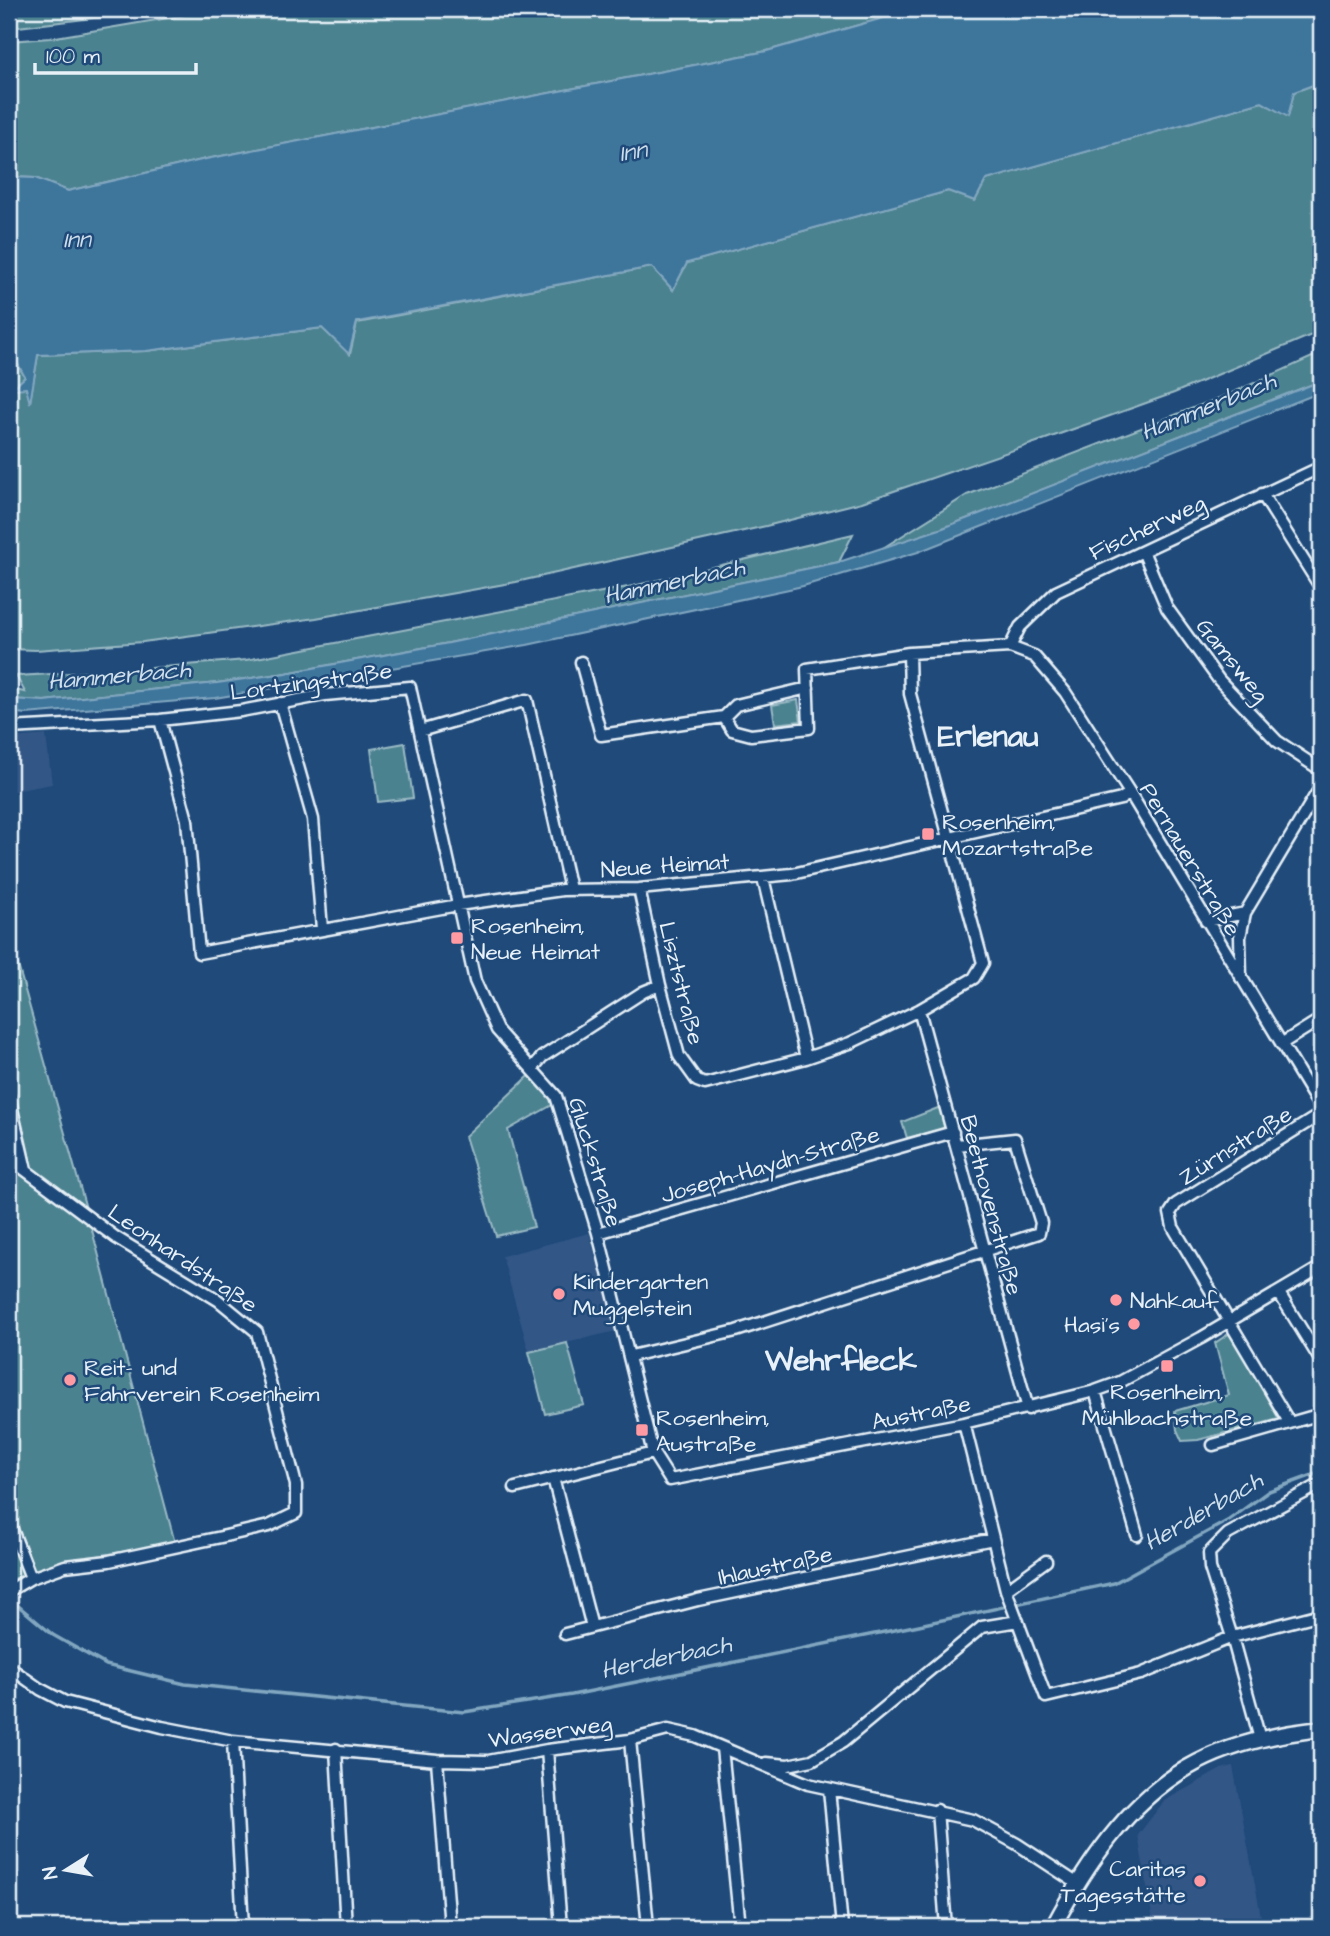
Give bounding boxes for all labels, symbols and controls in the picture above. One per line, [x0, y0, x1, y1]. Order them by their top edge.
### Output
scale bar [35, 32, 196, 76]
text: 100 m [46, 42, 101, 71]
water label: Inn [617, 132, 652, 171]
water label: Inn [63, 222, 93, 257]
water label: Hammerbach [1136, 364, 1282, 449]
street label: Fischerweg [1084, 487, 1211, 570]
water label: Hammerbach [601, 550, 749, 613]
street label: Gamsweg [1188, 612, 1276, 710]
water label: Hammerbach [46, 653, 193, 699]
street label: Lortzingstraße [228, 655, 394, 710]
district label: Erlenau [938, 716, 1038, 758]
street label: Pernauerstraße [1132, 777, 1249, 942]
place label: Rosenheim, Mozartstraße [942, 806, 1093, 864]
marker: Rosenheim, Mozartstraße [920, 826, 936, 842]
street label: Neue Heimat [600, 845, 731, 886]
place label: Rosenheim, Neue Heimat [471, 910, 601, 968]
street label: Lisztstraße [650, 918, 712, 1048]
marker: Rosenheim, Neue Heimat [449, 930, 465, 946]
street label: Gluckstraße [560, 1094, 630, 1231]
street label: Zürnstraße [1173, 1098, 1298, 1193]
street label: Beethovenstraße [952, 1112, 1030, 1299]
street label: Joseph-Haydn-Straße [657, 1118, 884, 1213]
street label: Leonhardstraße [101, 1197, 264, 1321]
place label: Kindergarten Muggelstein [573, 1266, 708, 1325]
place label: Nahkauf [1130, 1285, 1219, 1317]
marker: Kindergarten Muggelstein [551, 1286, 567, 1302]
marker: Nahkauf [1108, 1292, 1124, 1308]
place label: Hasi's [1064, 1309, 1120, 1341]
marker: Hasi's [1126, 1316, 1142, 1332]
district label: Wehrfleck [764, 1340, 918, 1382]
place label: Reit- und Fahrverein Rosenheim [84, 1352, 320, 1410]
marker: Rosenheim, Mühlbachstraße [1159, 1358, 1175, 1374]
marker: Reit- und Fahrverein Rosenheim [62, 1372, 78, 1388]
place label: Rosenheim, Mühlbachstraße [1082, 1376, 1252, 1434]
street label: Austraße [869, 1388, 974, 1438]
place label: Rosenheim, Austraße [656, 1402, 770, 1460]
marker: Rosenheim, Austraße [634, 1422, 650, 1438]
water label: Herderbach [1138, 1464, 1270, 1560]
street label: Ihlaustraße [715, 1538, 835, 1594]
water label: Herderbach [598, 1627, 735, 1688]
street label: Wasserweg [486, 1707, 614, 1757]
north arrow [32, 1834, 102, 1904]
place label: Caritas Tagesstätte [1061, 1853, 1186, 1912]
text: N [36, 1864, 65, 1881]
marker: Caritas Tagesstätte [1192, 1873, 1208, 1889]

